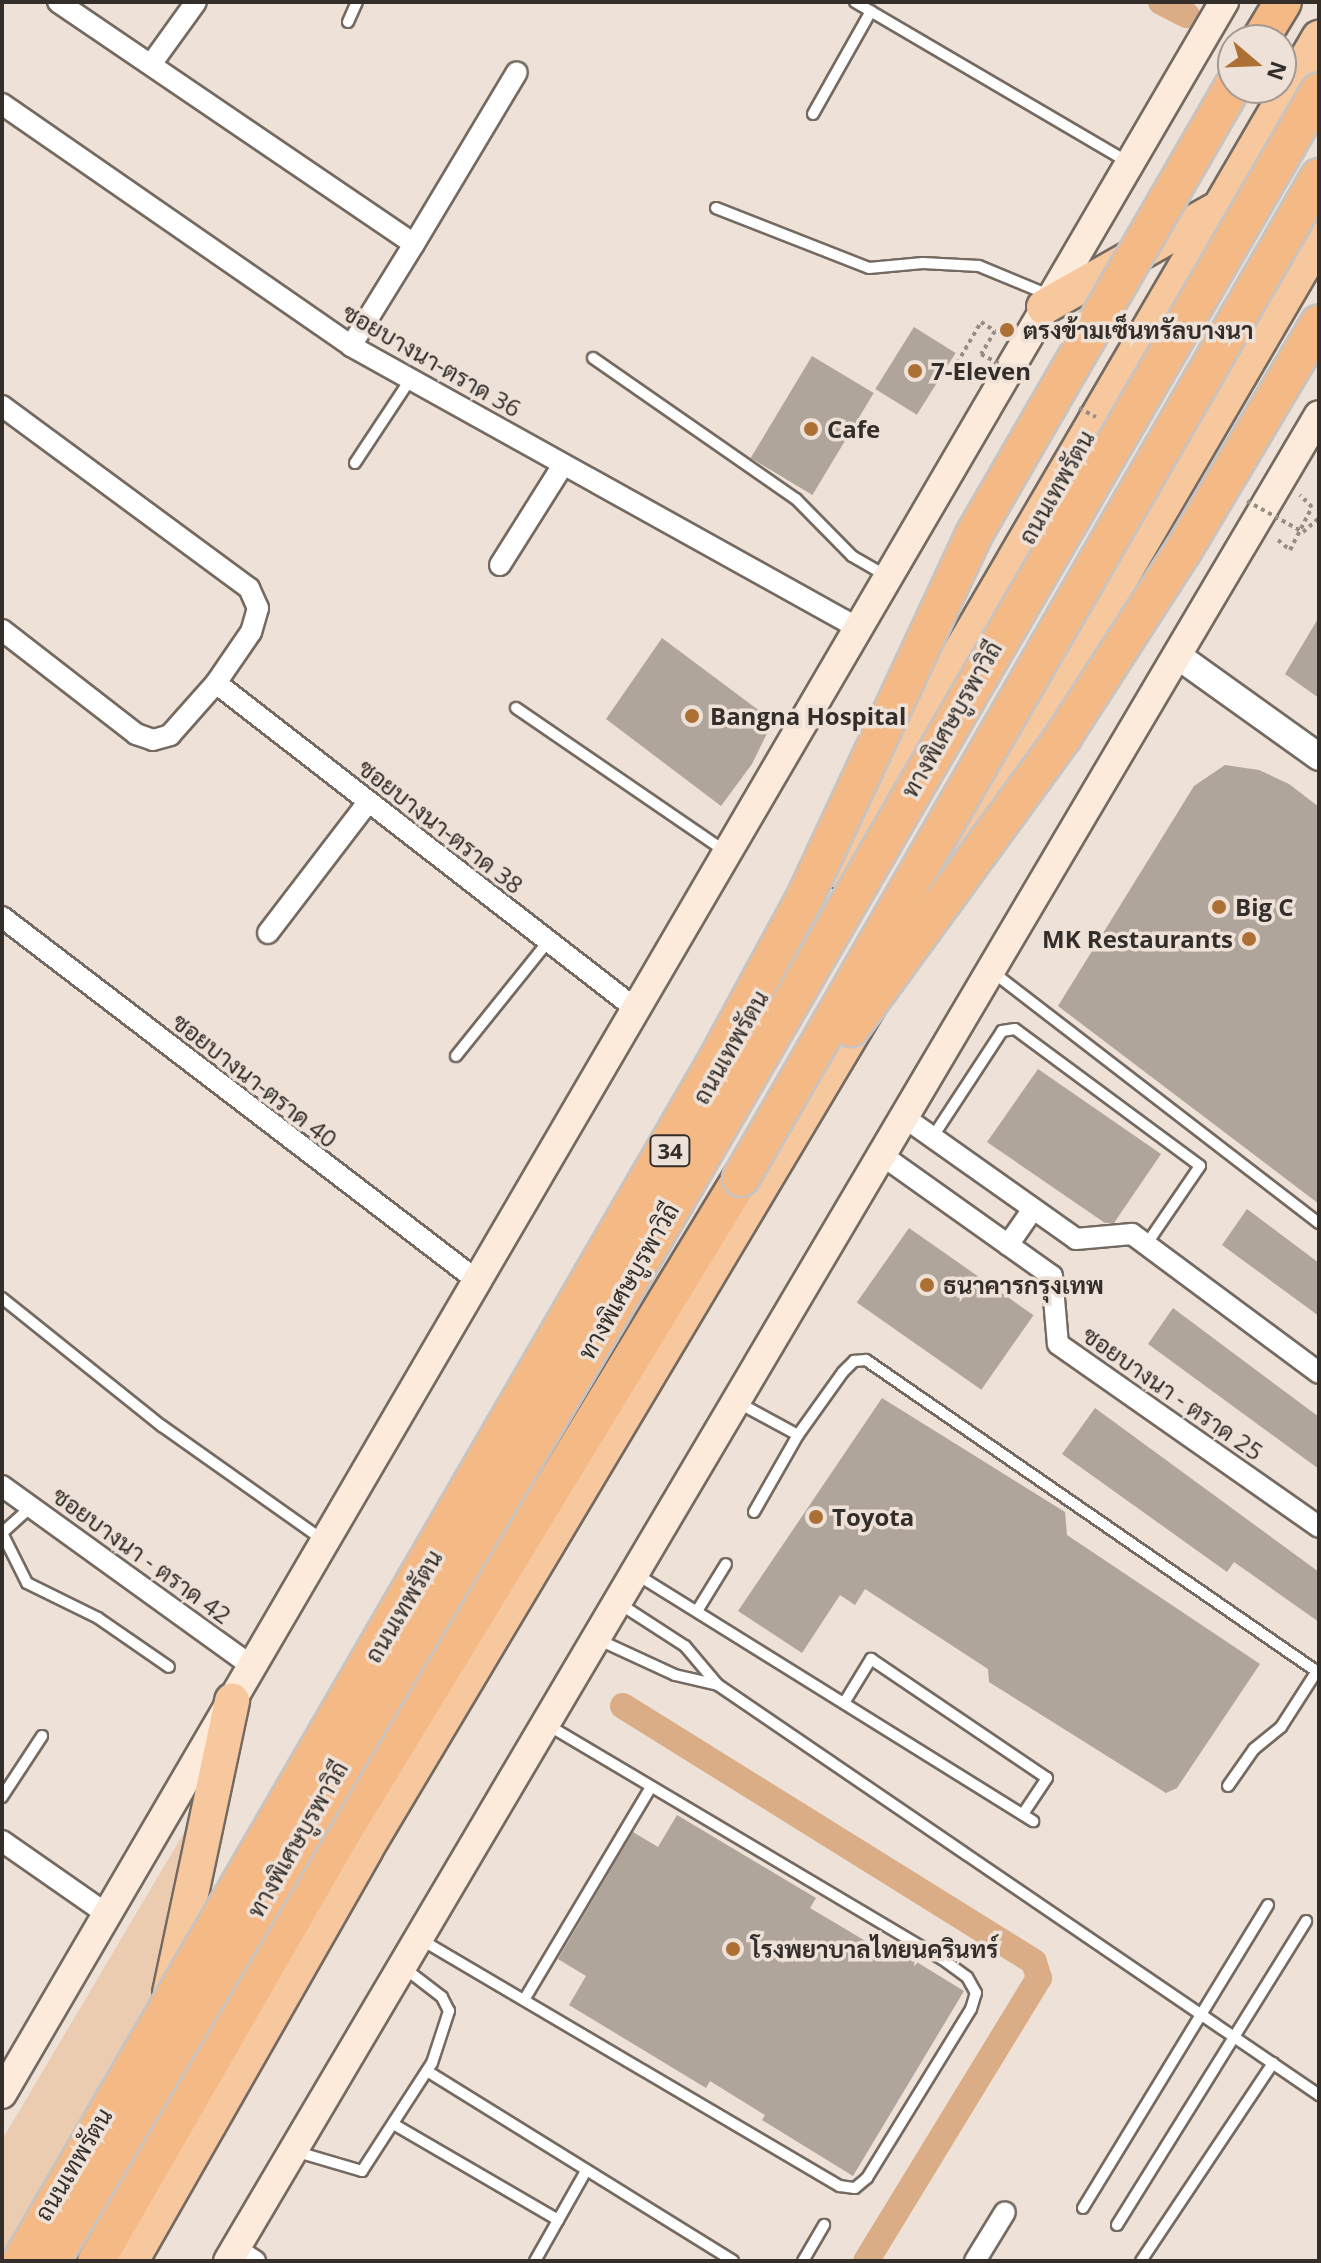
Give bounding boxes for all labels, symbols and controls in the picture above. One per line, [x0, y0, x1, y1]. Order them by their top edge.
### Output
north arrow [1217, 24, 1297, 104]
text: N [1261, 58, 1295, 84]
street label: ซอยบางนา-ตราด 36 [338, 297, 526, 423]
place label: ตรงข้ามเซ็นทรัลบางนา [1023, 316, 1253, 344]
marker: ตรงข้ามเซ็นทรัลบางนา [998, 321, 1016, 339]
place label: 7-Eleven [931, 357, 1031, 385]
marker: 7-Eleven [906, 362, 924, 380]
place label: Cafe [827, 415, 880, 443]
marker: Cafe [802, 420, 820, 438]
street label: ถนนเทพรัตน [1012, 425, 1100, 549]
street label: ทางพิเศษบูรพาวิถี [895, 636, 1007, 802]
place label: Bangna Hospital [710, 702, 906, 730]
marker: Bangna Hospital [681, 705, 703, 727]
street label: ซอยบางนา-ตราด 38 [353, 753, 529, 899]
place label: Big C [1235, 893, 1294, 921]
marker: Big C [1210, 898, 1228, 916]
place label: MK Restaurants [1042, 925, 1233, 953]
marker: MK Restaurants [1240, 930, 1258, 948]
street label: ถนนเทพรัตน [686, 985, 774, 1109]
street label: ซอยบางนา-ตราด 40 [167, 1007, 343, 1153]
road number: 34 [648, 1133, 692, 1169]
street label: ทางพิเศษบูรพาวิถี [572, 1198, 684, 1364]
place label: ธนาคารกรุงเทพ [943, 1271, 1104, 1299]
marker: ธนาคารกรุงเทพ [918, 1276, 936, 1294]
street label: ซอยบางนา - ตราด 25 [1077, 1320, 1269, 1466]
street label: ซอยบางนา - ตราด 42 [47, 1481, 237, 1629]
place label: Toyota [832, 1503, 914, 1531]
marker: Toyota [807, 1508, 825, 1526]
street label: ถนนเทพรัตน [358, 1544, 448, 1668]
street label: ทางพิเศษบูรพาวิถี [241, 1756, 353, 1922]
place label: โรงพยาบาลไทยนครินทร์ [751, 1935, 998, 1963]
marker: โรงพยาบาลไทยนครินทร์ [722, 1938, 744, 1960]
street label: ถนนเทพรัตน [28, 2102, 118, 2226]

